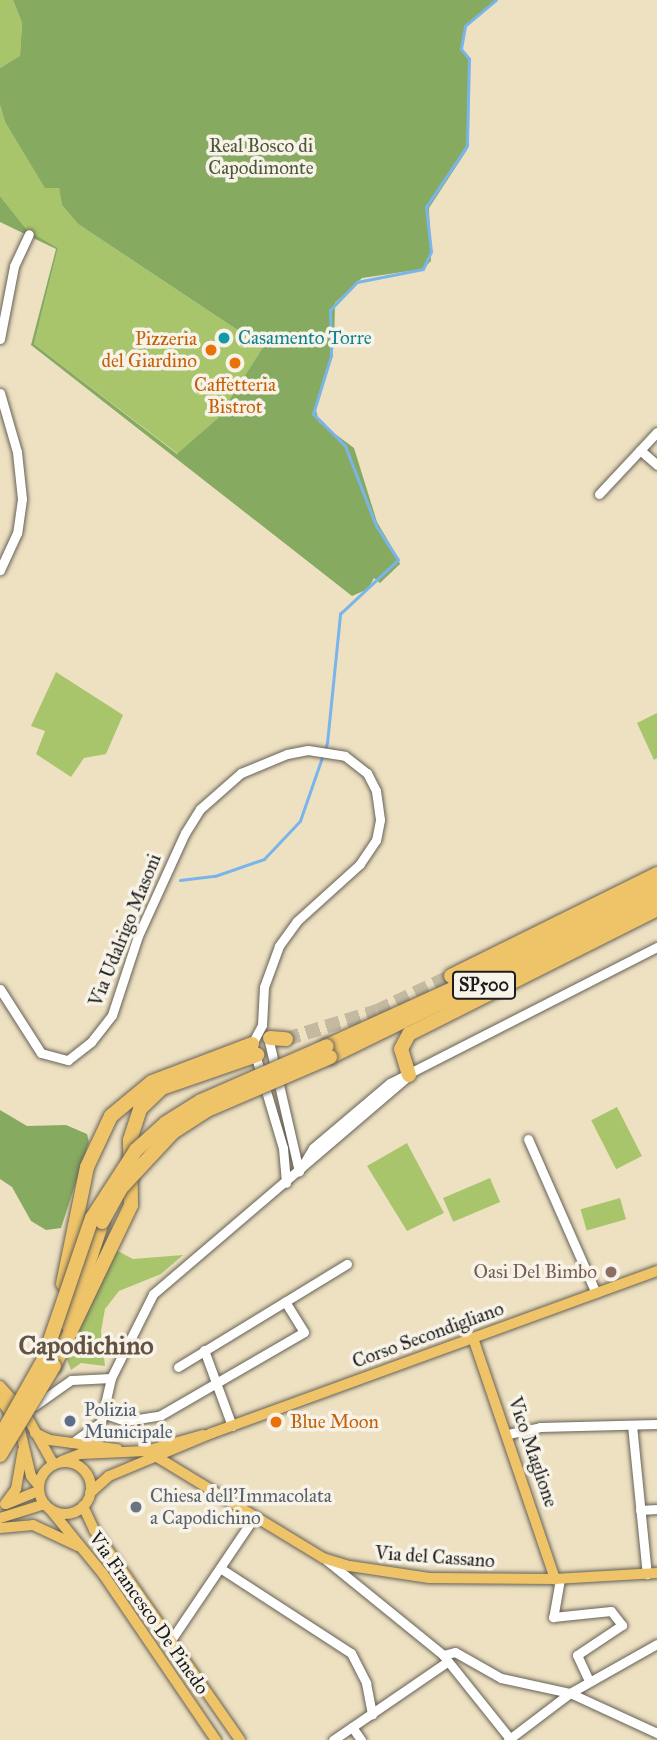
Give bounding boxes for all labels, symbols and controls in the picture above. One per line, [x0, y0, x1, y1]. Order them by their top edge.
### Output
park label: Real Bosco di Capodimonte [208, 135, 314, 179]
place label: Casamento Torre [238, 327, 372, 349]
place label: Pizzeria del Giardino [101, 328, 197, 372]
marker: Casamento Torre [216, 330, 232, 346]
marker: Pizzeria del Giardino [203, 342, 219, 358]
marker: Caffetteria Bistrot [227, 355, 243, 371]
place label: Caffetteria Bistrot [194, 374, 276, 418]
street label: Via Udalrigo Masoni [84, 850, 166, 1010]
road number: SP500 [451, 970, 517, 1000]
place label: Oasi Del Bimbo [474, 1261, 597, 1283]
marker: Oasi Del Bimbo [603, 1264, 619, 1280]
street label: Corso Secondigliano [349, 1297, 507, 1373]
district label: Capodichino [18, 1330, 154, 1362]
street label: Vico Maglione [504, 1394, 562, 1510]
place label: Polizia Municipale [84, 1399, 173, 1443]
place label: Blue Moon [290, 1411, 379, 1433]
marker: Polizia Municipale [62, 1413, 78, 1429]
marker: Blue Moon [268, 1414, 284, 1430]
place label: Chiesa dell'Immacolata a Capodichino [150, 1485, 332, 1529]
marker: Chiesa dell'Immacolata a Capodichino [128, 1499, 144, 1515]
street label: Via Francesco De Pinedo [84, 1527, 214, 1699]
street label: Via del Cassano [374, 1541, 496, 1573]

